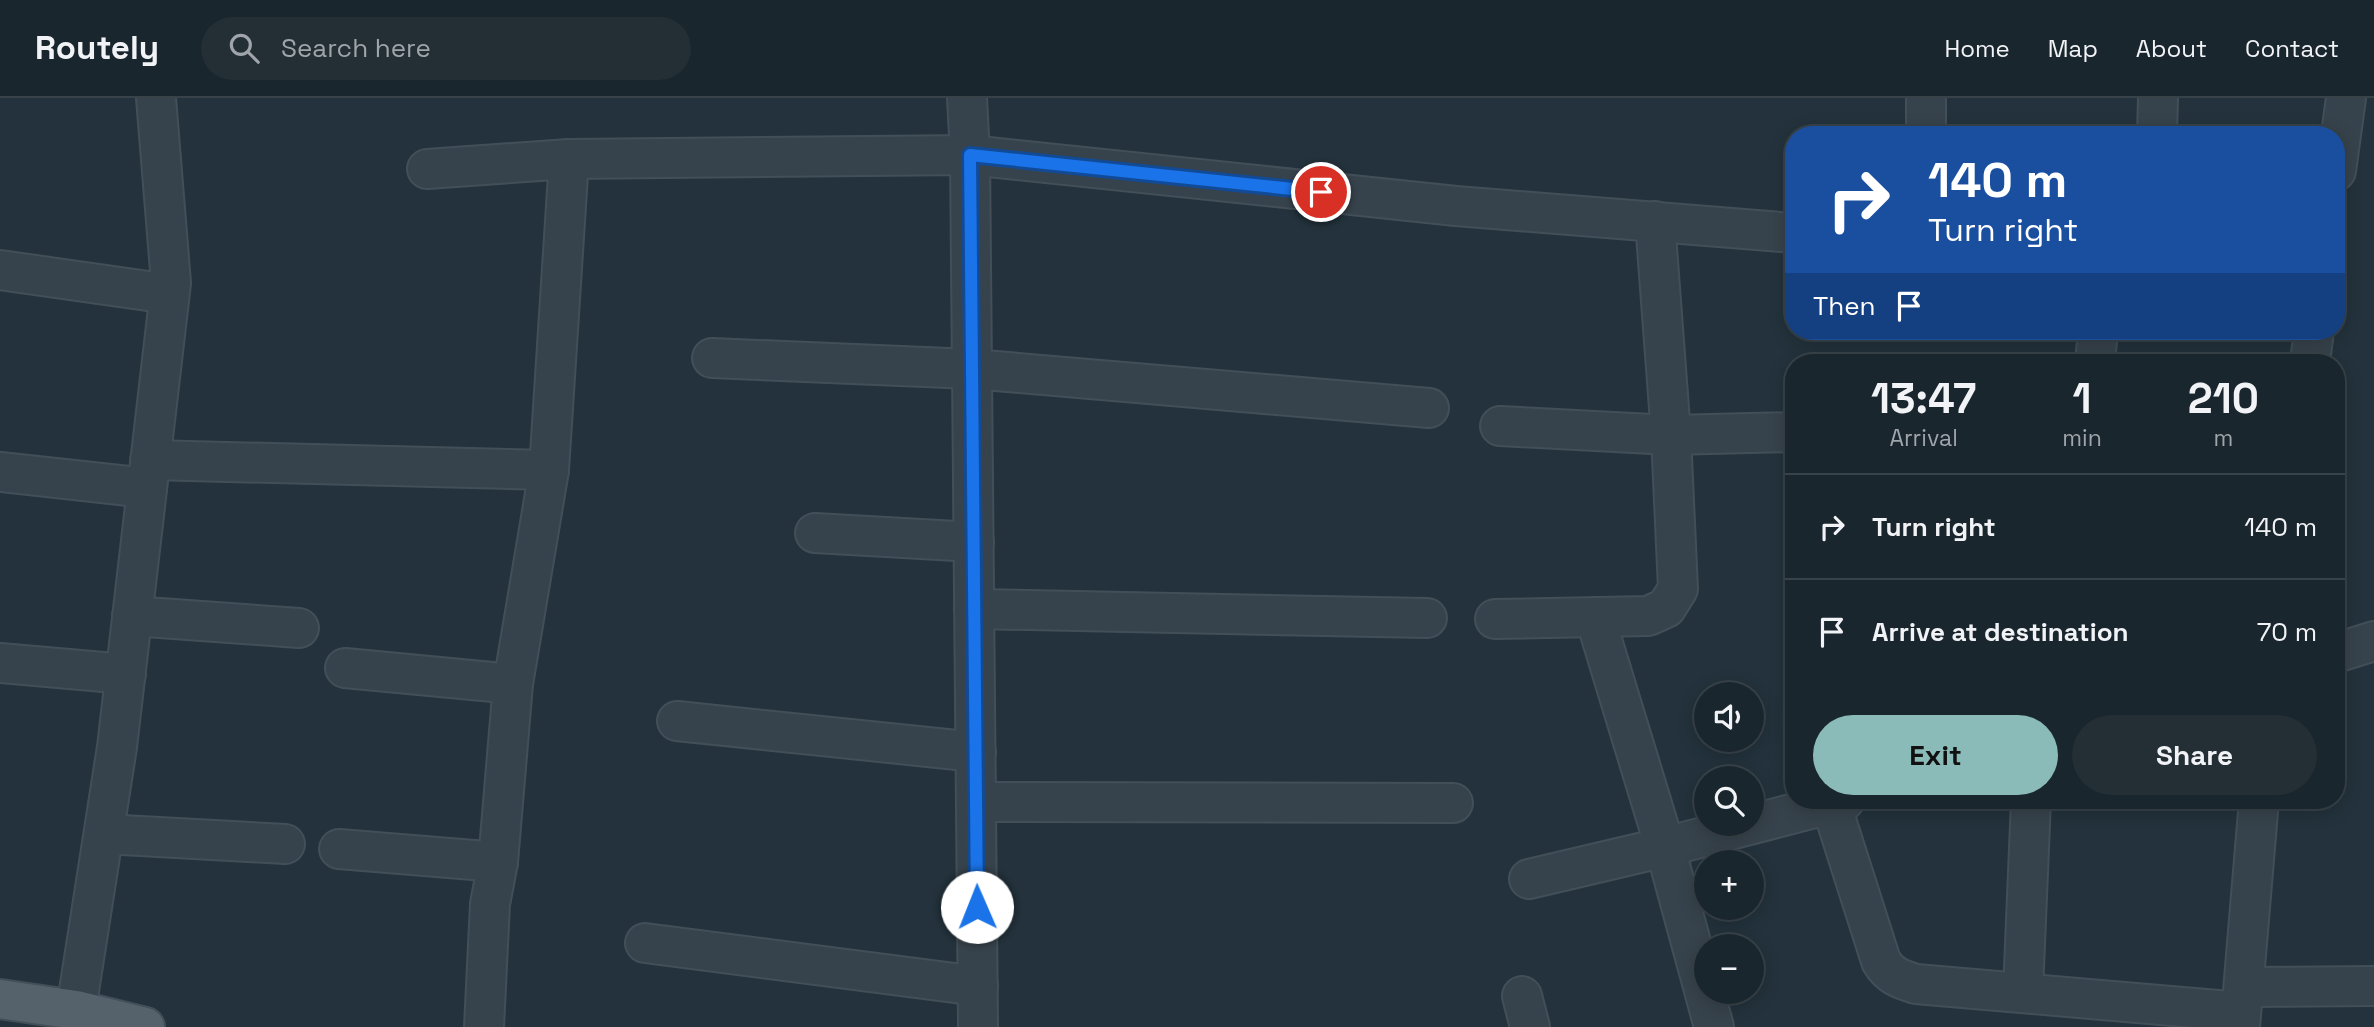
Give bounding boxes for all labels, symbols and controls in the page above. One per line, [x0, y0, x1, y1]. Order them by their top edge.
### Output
search box [201, 17, 691, 80]
text: Routely [35, 27, 159, 69]
icon: search [225, 29, 263, 67]
text: Search here [281, 31, 431, 65]
text: Home [1944, 33, 2010, 64]
text: Map [2048, 33, 2098, 64]
text: About [2136, 33, 2207, 64]
text: Contact [2245, 33, 2339, 64]
text: 140 m [1928, 149, 2067, 211]
icon: right [1813, 154, 1904, 245]
pin [1291, 162, 1351, 222]
icon: arrive [1302, 173, 1340, 211]
text: Turn right [1928, 210, 2078, 250]
icon: arrive [1890, 287, 1928, 325]
text: Then [1813, 289, 1876, 323]
text: 13:47 [1871, 372, 1976, 425]
text: 1 [2073, 372, 2092, 425]
text: 210 [2188, 372, 2259, 425]
text: Arrival [1889, 423, 1958, 453]
text: min [2062, 423, 2102, 453]
text: m [2214, 423, 2233, 453]
icon: right [1813, 508, 1851, 546]
text: Turn right [1872, 510, 1996, 544]
text: 140 m [2244, 510, 2317, 544]
icon: arrive [1813, 613, 1851, 651]
text: Arrive at destination [1872, 615, 2129, 649]
text: 70 m [2257, 615, 2317, 649]
map controls [1694, 682, 1764, 1004]
button: sound [1694, 682, 1764, 752]
button: Exit [1813, 715, 2058, 795]
button: Share [2072, 715, 2317, 795]
button: search [1694, 766, 1764, 836]
button: + [1694, 850, 1764, 920]
position arrow [940, 870, 1014, 944]
button: − [1694, 934, 1764, 1004]

